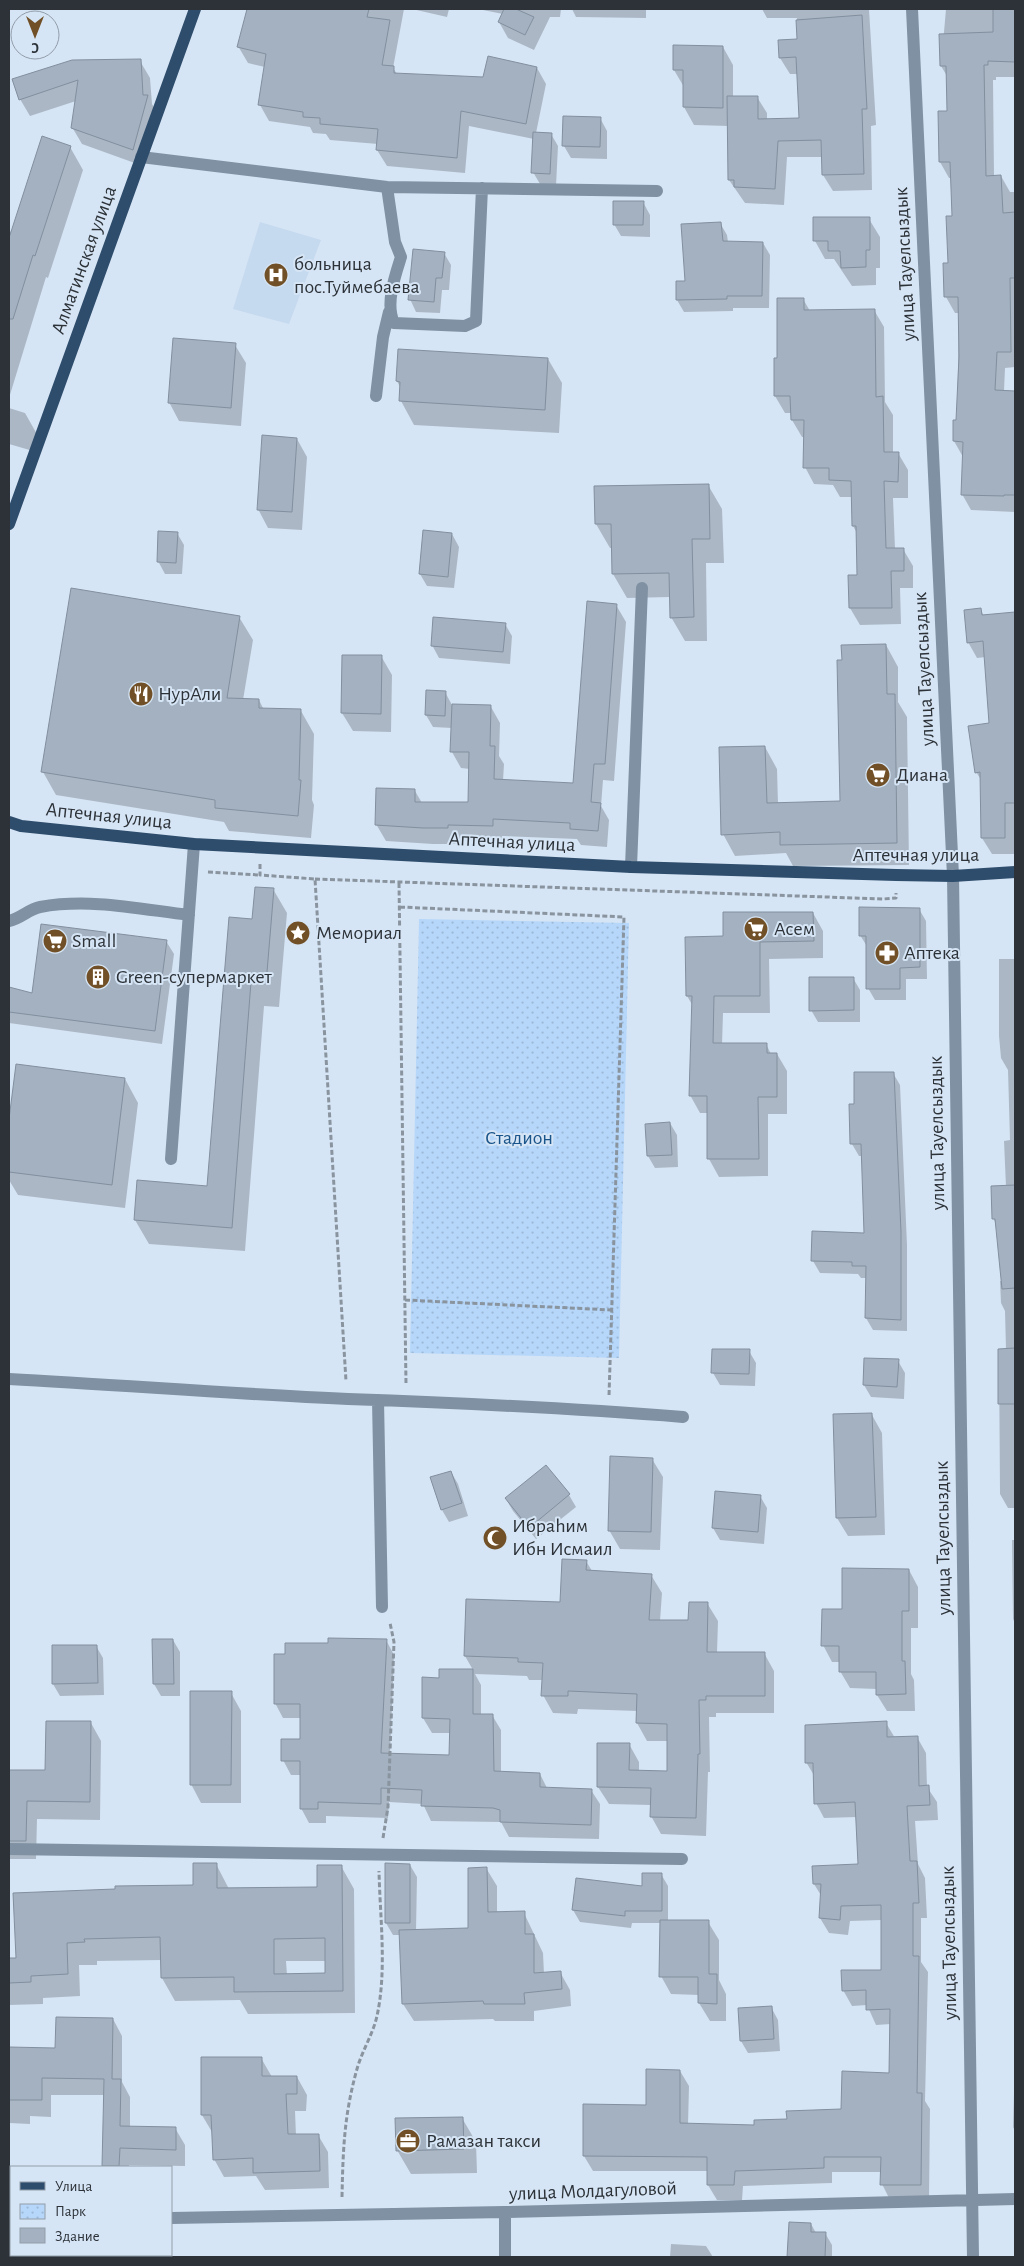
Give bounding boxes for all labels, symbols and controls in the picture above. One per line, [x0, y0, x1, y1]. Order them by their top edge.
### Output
north arrow [10, 10, 60, 60]
text: С [31, 40, 39, 54]
street label: Алматинская улица [48, 183, 120, 337]
street label: улица Тауелсыздык [891, 187, 919, 342]
place label: больница пос.Туймебаева [294, 254, 420, 297]
hospital icon: больница пос.Туймебаева [263, 262, 289, 288]
street label: улица Тауелсыздык [910, 592, 938, 747]
restaurant icon: НурАли [128, 681, 154, 707]
place label: НурАли [158, 684, 221, 704]
supermarket icon: Диана [865, 762, 891, 788]
place label: Диана [896, 765, 948, 785]
street label: Аптечная улица [45, 799, 173, 833]
street label: Аптечная улица [448, 829, 576, 855]
street label: Аптечная улица [853, 845, 979, 865]
supermarket icon: Асем [743, 916, 769, 942]
place label: Асем [774, 919, 815, 939]
place icon: Мемориал [285, 920, 311, 946]
place label: Мемориал [316, 923, 402, 943]
supermarket icon: Small [42, 928, 68, 954]
place label: Small [72, 931, 116, 951]
pharmacy icon: Аптека [874, 940, 900, 966]
place label: Аптека [904, 943, 960, 963]
building icon: Green-супермаркет [85, 964, 111, 990]
place label: Green-супермаркет [116, 967, 273, 987]
street label: улица Тауелсыздык [926, 1056, 948, 1211]
park label: Стадион [485, 1128, 553, 1148]
street label: улица Тауелсыздык [932, 1461, 954, 1616]
place label: Ибраһим Ибн Исмаил [512, 1516, 613, 1559]
mosque icon: Ибраһим Ибн Исмаил [482, 1525, 508, 1551]
street label: улица Тауелсыздык [938, 1866, 960, 2021]
office icon: Рамазан такси [395, 2128, 421, 2154]
place label: Рамазан такси [426, 2131, 541, 2151]
legend [10, 2166, 172, 2256]
street label: улица Молдагуловой [508, 2178, 677, 2204]
text: Улица [55, 2179, 92, 2194]
text: Парк [55, 2204, 86, 2219]
text: Здание [55, 2229, 100, 2244]

